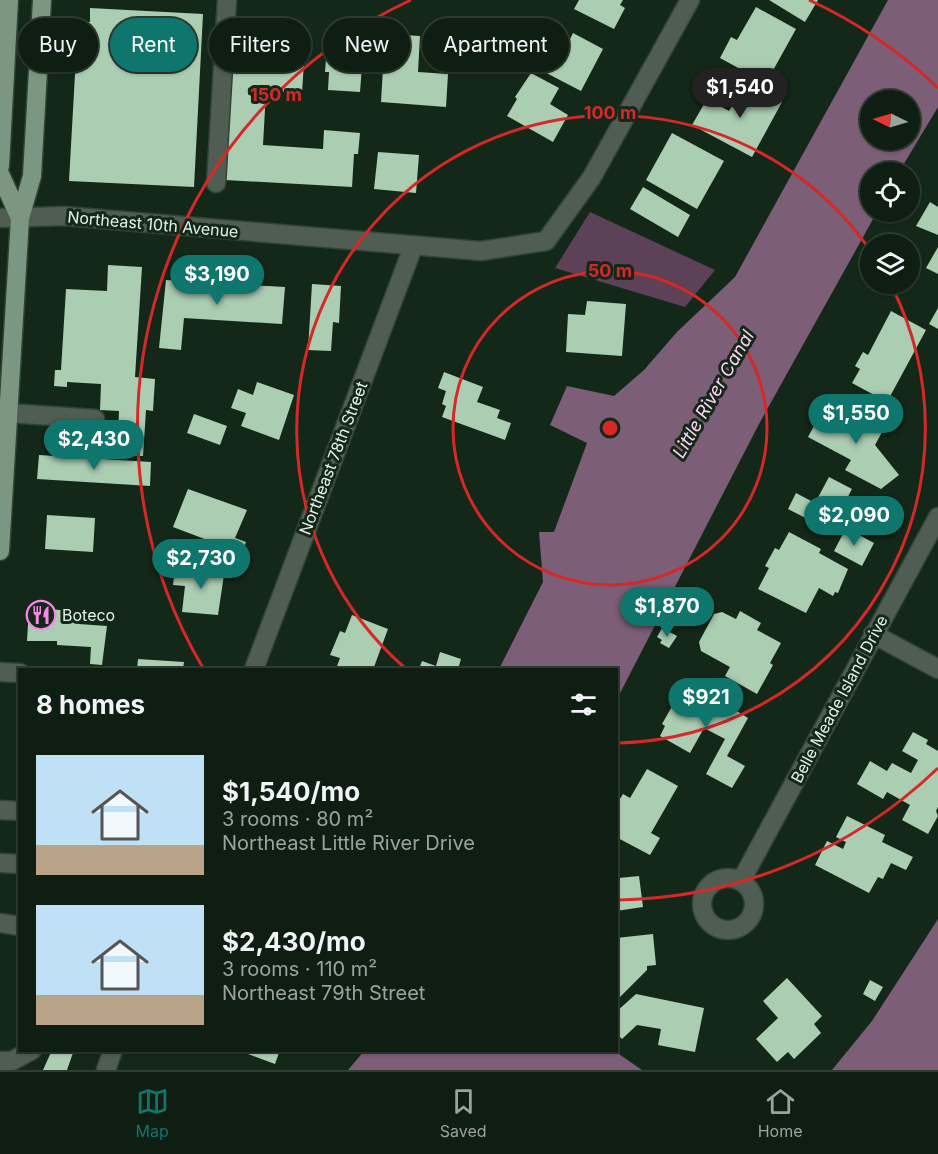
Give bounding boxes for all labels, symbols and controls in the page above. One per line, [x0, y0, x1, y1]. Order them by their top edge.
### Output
chip: Buy [18, 18, 98, 72]
chip: Rent [110, 18, 197, 72]
chip: Filters [209, 18, 311, 72]
chip: New [323, 18, 410, 72]
chip: Apartment [422, 18, 569, 72]
pin: $1,540 [691, 68, 789, 119]
text: $1,540 [706, 75, 774, 99]
text: 150 m [250, 84, 302, 105]
north arrow [860, 90, 920, 150]
map controls [860, 90, 920, 294]
text: 100 m [584, 102, 636, 123]
button: locate [860, 162, 920, 222]
street label: Northeast 10th Avenue [67, 207, 239, 241]
button: layers [860, 234, 920, 294]
pin: $3,190 [168, 255, 266, 306]
text: 50 m [588, 260, 632, 281]
text: $3,190 [184, 262, 250, 286]
water label: Little River Canal [668, 326, 758, 462]
street label: Northeast 78th Street [295, 379, 371, 537]
pin: $1,550 [807, 394, 905, 445]
text: $1,550 [822, 401, 890, 425]
centre of rings [600, 418, 620, 438]
pin: $2,430 [45, 420, 143, 471]
text: $2,430 [58, 427, 130, 451]
pin: $2,090 [805, 496, 903, 547]
text: $2,090 [818, 503, 890, 527]
pin: $2,730 [152, 539, 250, 590]
text: $2,730 [166, 546, 236, 570]
pin: $1,870 [618, 587, 716, 638]
text: $1,870 [634, 594, 700, 618]
restaurant icon: Boteco [25, 599, 57, 631]
place label: Boteco [62, 605, 115, 625]
street label: Belle Meade Island Drive [786, 612, 892, 786]
pin: $921 [670, 678, 742, 729]
text: $921 [682, 685, 730, 709]
icon: filters [567, 688, 600, 721]
text: 8 homes [36, 689, 145, 720]
text: $1,540/mo [222, 776, 360, 807]
icon: home [84, 779, 156, 851]
text: 3 rooms · 80 m² [222, 807, 373, 831]
text: Northeast Little River Drive [222, 831, 475, 855]
text: $2,430/mo [222, 926, 366, 957]
icon: home [84, 929, 156, 1001]
text: 3 rooms · 110 m² [222, 957, 377, 981]
text: Northeast 79th Street [222, 981, 425, 1005]
tab: Map [136, 1085, 169, 1141]
tab: Saved [440, 1085, 487, 1141]
tab: Home [758, 1085, 802, 1141]

